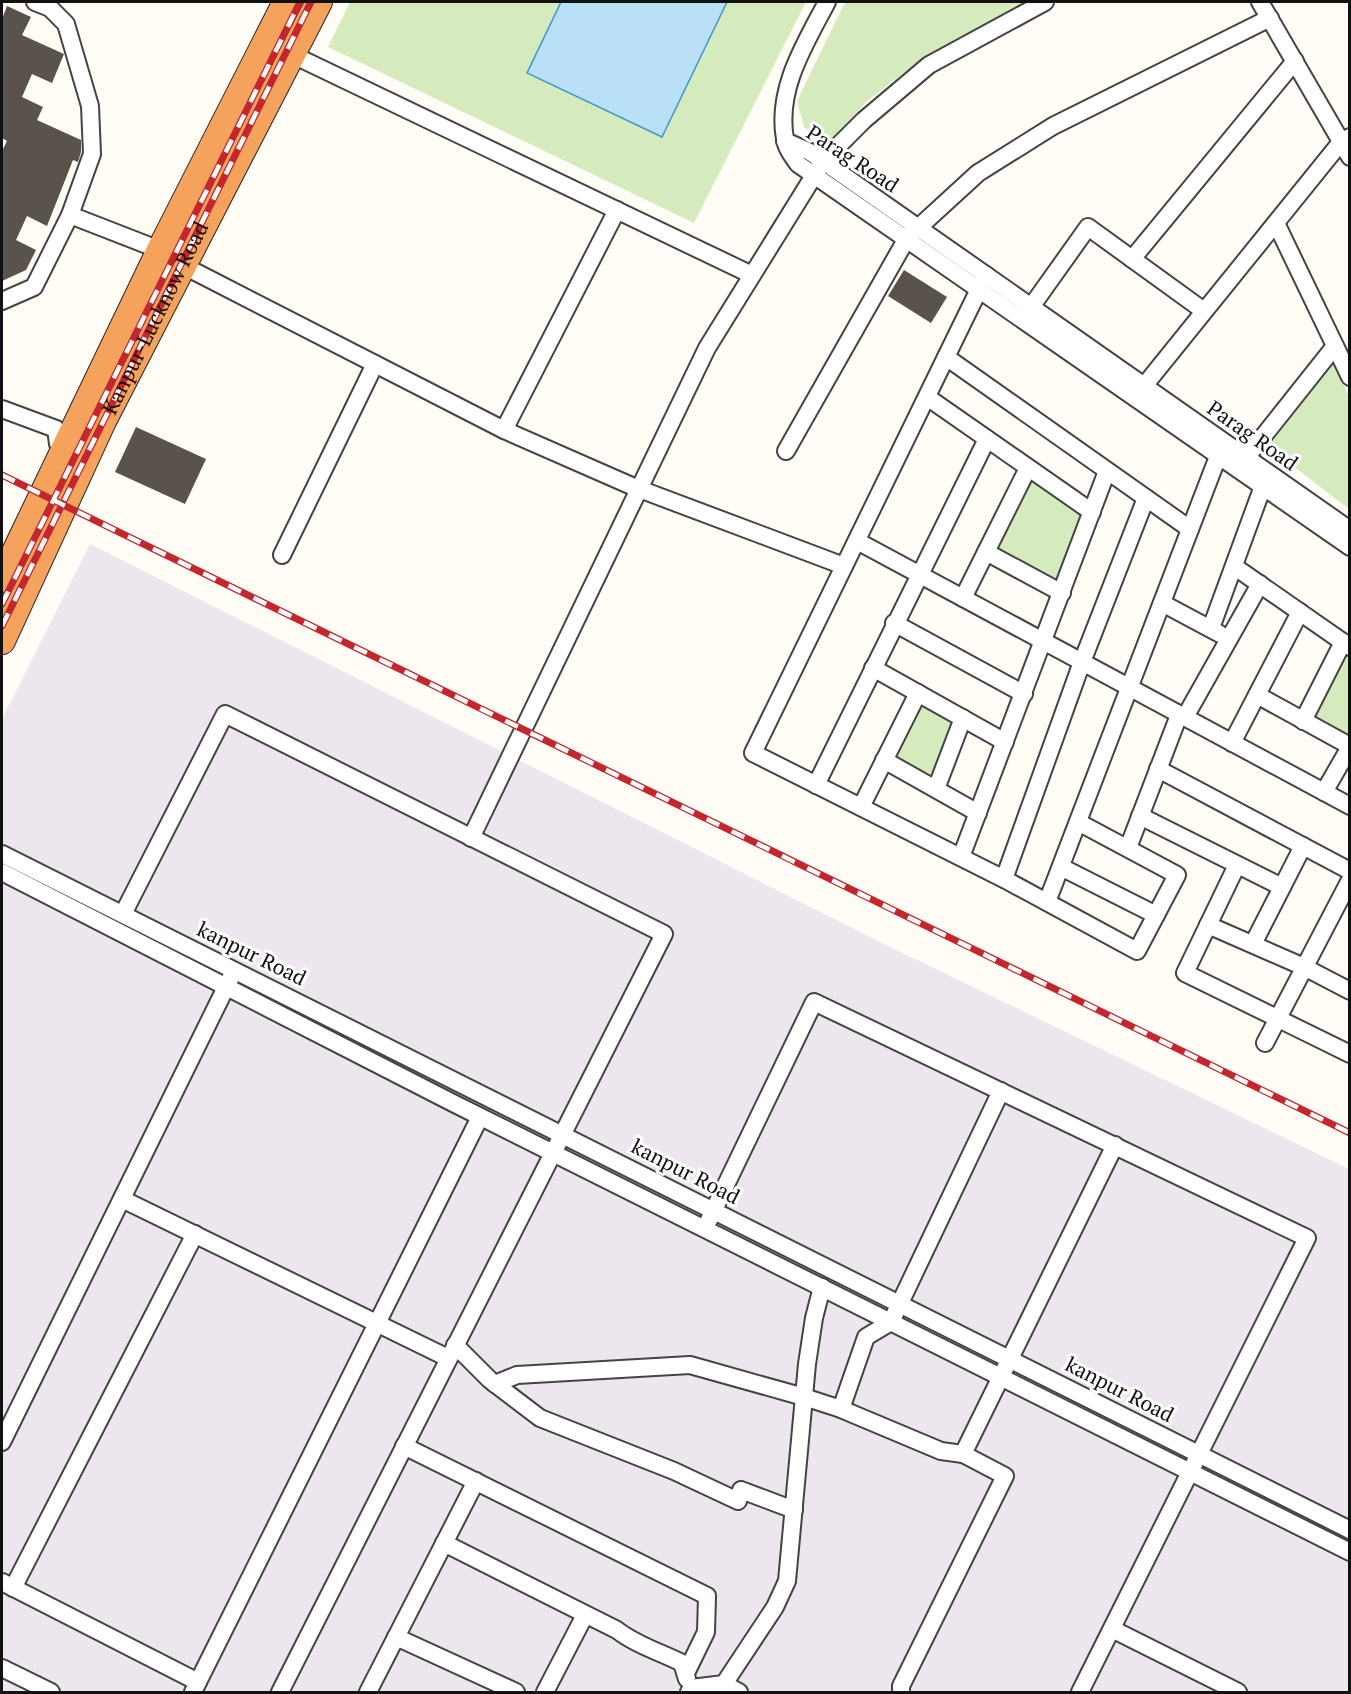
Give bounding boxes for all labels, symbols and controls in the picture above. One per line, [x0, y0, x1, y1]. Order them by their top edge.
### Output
street label: Parag Road [801, 118, 905, 198]
street label: Kanpur-Lucknow Road [95, 216, 214, 419]
street label: Parag Road [1202, 393, 1304, 477]
street label: kanpur Road [193, 915, 311, 992]
street label: kanpur Road [627, 1132, 745, 1210]
street label: kanpur Road [1061, 1350, 1179, 1428]

